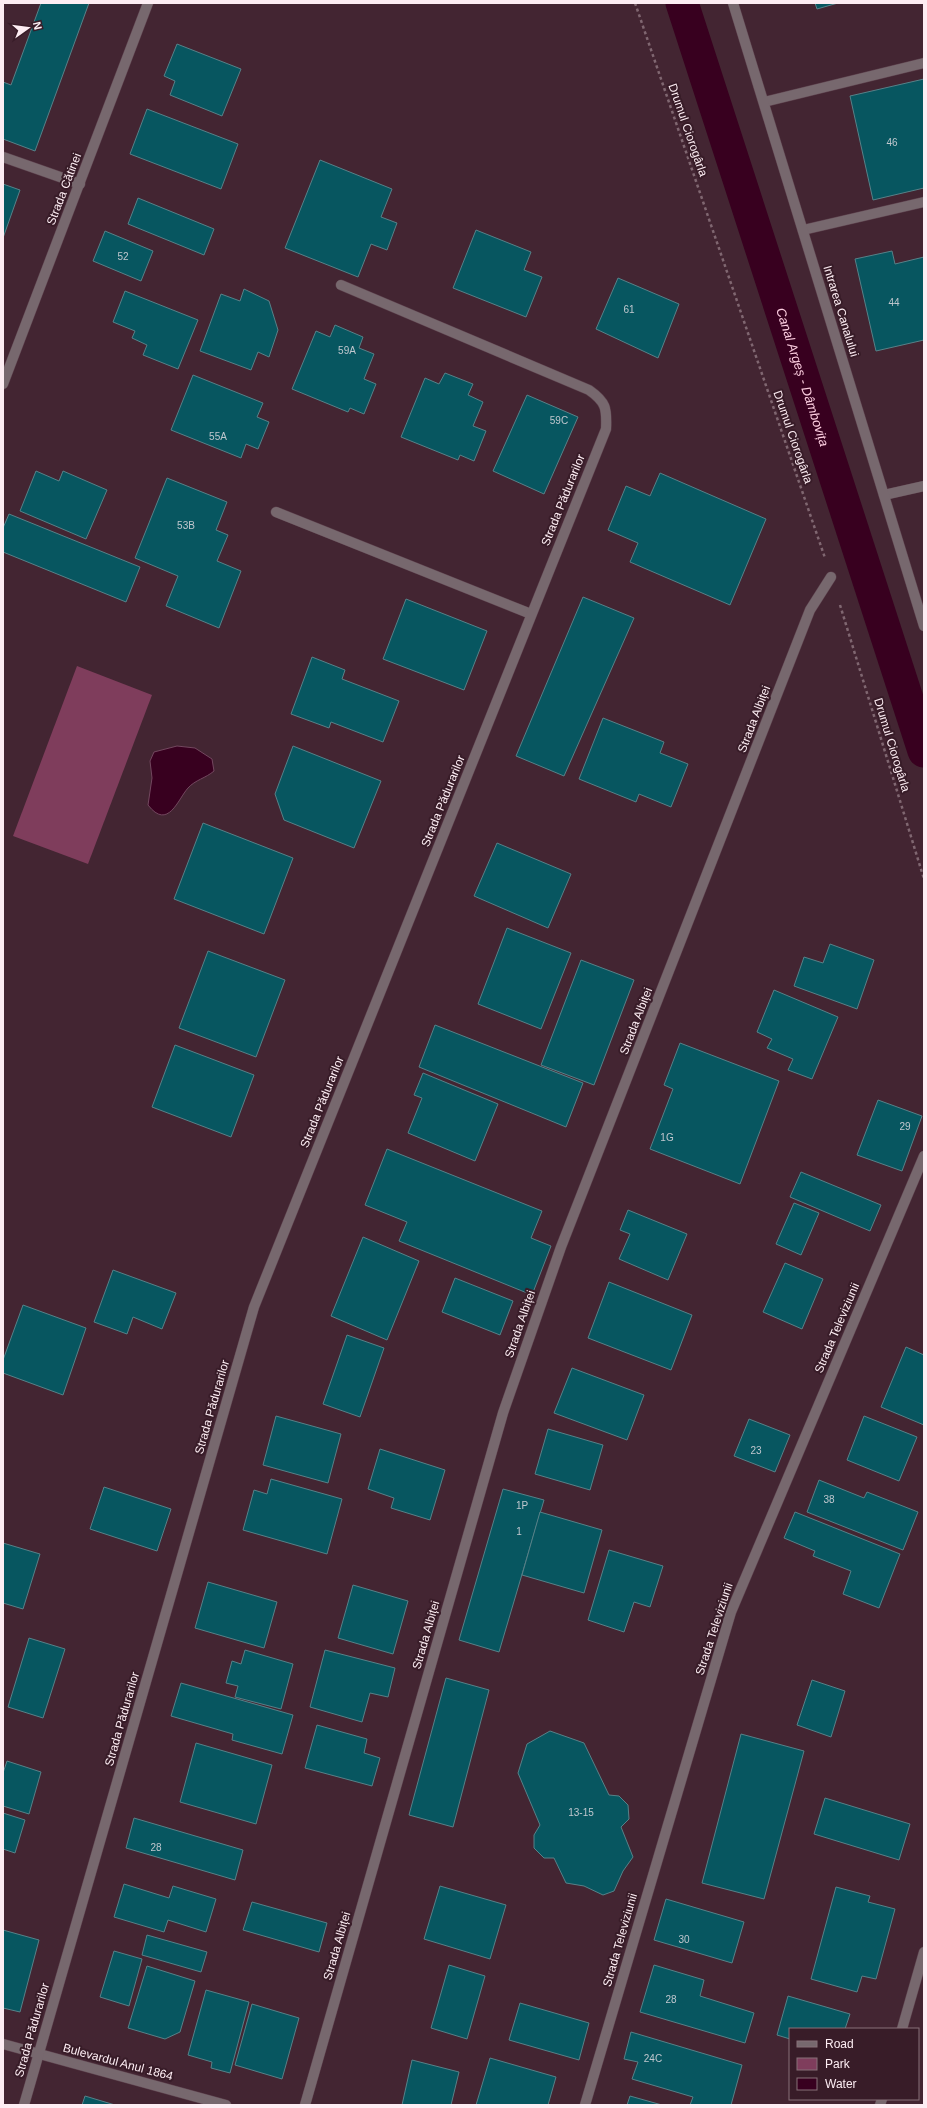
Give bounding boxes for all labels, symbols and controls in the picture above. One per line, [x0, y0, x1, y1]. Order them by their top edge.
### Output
north arrow [8, 8, 48, 48]
text: N [31, 20, 44, 31]
street label: Drumul Ciorogârla [666, 82, 711, 179]
house number: 46 [886, 137, 898, 148]
street label: Strada Cătinei [44, 151, 84, 227]
house number: 52 [117, 251, 129, 262]
street label: Intrarea Canalului [820, 264, 862, 358]
house number: 44 [888, 297, 900, 308]
house number: 61 [623, 304, 635, 315]
water label: Canal Argeș - Dâmbovița [773, 306, 832, 448]
house number: 59A [338, 345, 356, 356]
street label: Drumul Ciorogârla [771, 389, 816, 486]
house number: 59C [550, 415, 568, 426]
house number: 55A [209, 431, 227, 442]
street label: Strada Pădurarilor [538, 452, 588, 548]
house number: 53B [177, 520, 195, 531]
street label: Strada Albiței [735, 683, 773, 755]
street label: Drumul Ciorogârla [871, 696, 913, 794]
street label: Strada Pădurarilor [418, 753, 468, 849]
street label: Strada Albiței [617, 985, 655, 1057]
street label: Strada Pădurarilor [297, 1054, 347, 1150]
house number: 29 [899, 1121, 911, 1132]
house number: 1G [660, 1132, 674, 1143]
street label: Strada Televiziunii [812, 1281, 862, 1375]
street label: Strada Albiței [502, 1288, 538, 1360]
street label: Strada Pădurarilor [192, 1358, 232, 1456]
house number: 23 [750, 1445, 762, 1456]
house number: 38 [823, 1494, 835, 1505]
house number: 1P [516, 1500, 528, 1511]
house number: 1 [516, 1526, 522, 1537]
street label: Strada Televiziunii [692, 1581, 736, 1677]
street label: Strada Albiței [410, 1599, 442, 1671]
street label: Strada Pădurarilor [102, 1670, 142, 1768]
house number: 13-15 [568, 1807, 594, 1818]
house number: 28 [150, 1842, 162, 1853]
street label: Strada Televiziunii [600, 1892, 640, 1988]
street label: Strada Albiței [321, 1910, 353, 1982]
house number: 30 [678, 1934, 690, 1945]
street label: Strada Pădurarilor [12, 1981, 52, 2079]
house number: 28 [665, 1994, 677, 2005]
legend [789, 2028, 919, 2100]
text: Road [825, 2037, 854, 2051]
street label: Bulevardul Anul 1864 [61, 2041, 175, 2084]
house number: 24C [644, 2053, 662, 2064]
text: Park [825, 2057, 851, 2071]
text: Water [825, 2077, 857, 2091]

